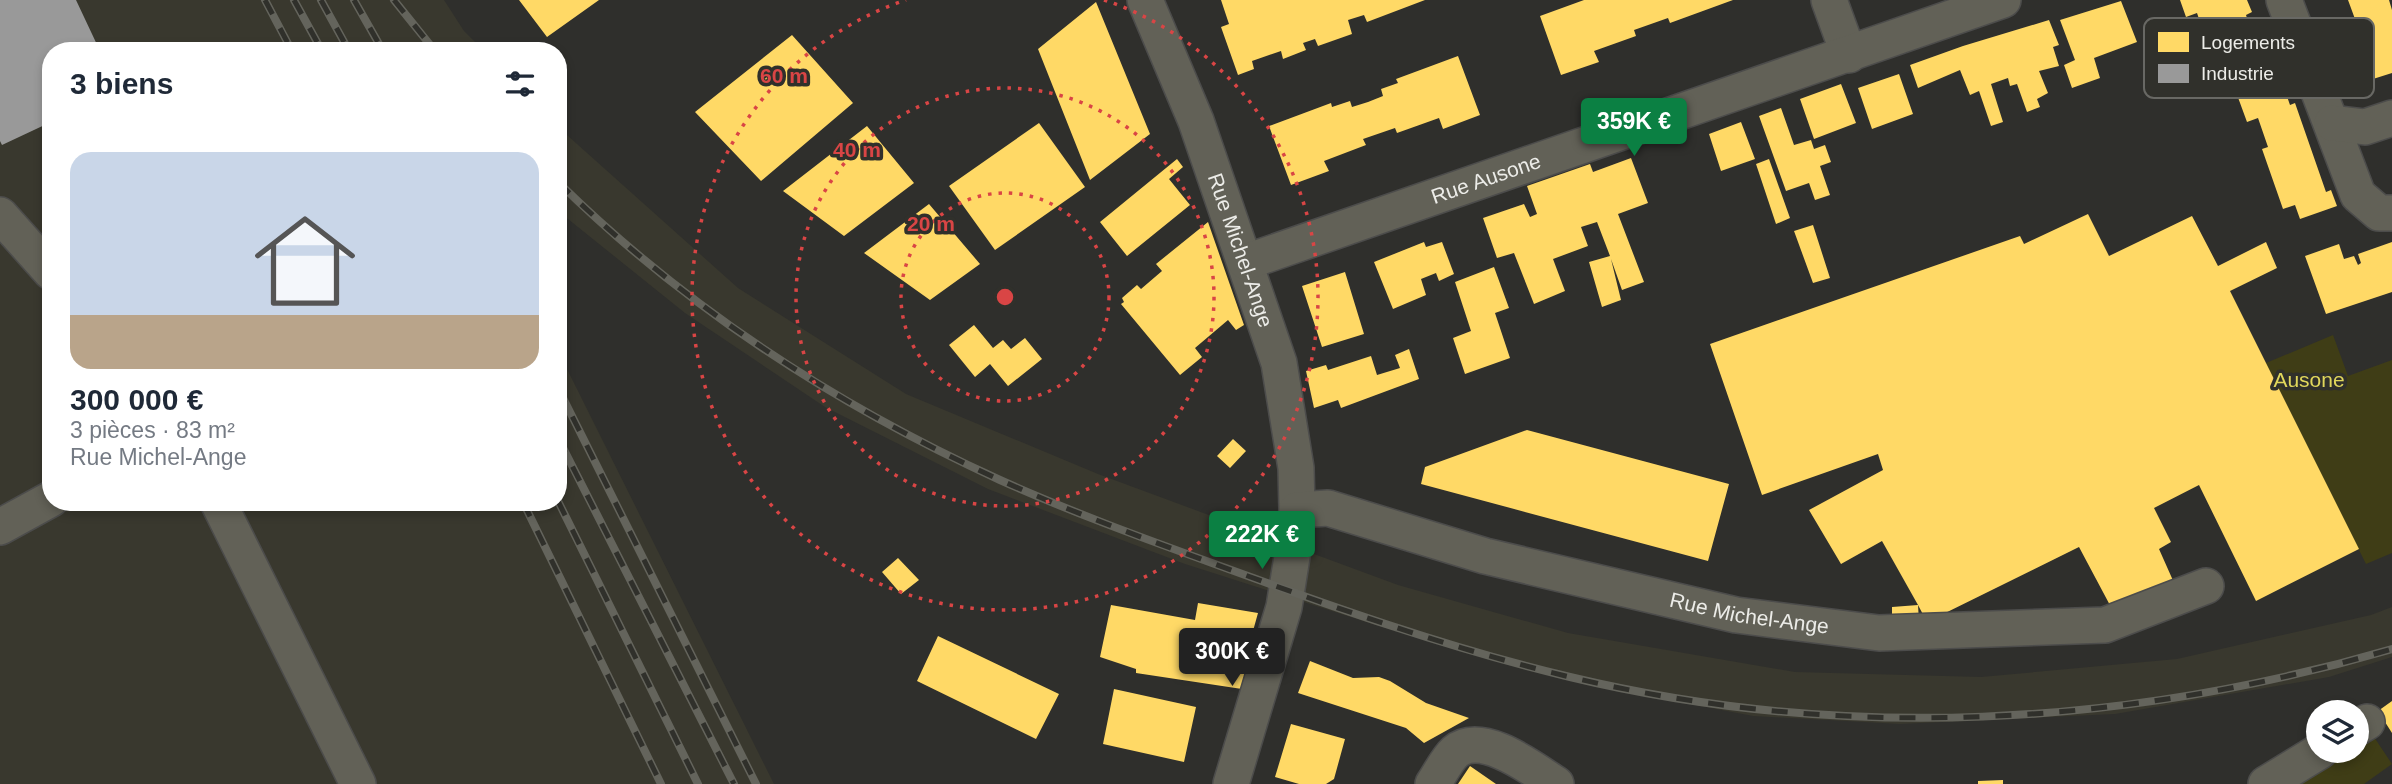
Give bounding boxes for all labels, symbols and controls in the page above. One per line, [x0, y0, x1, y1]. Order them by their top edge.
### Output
legend [2144, 18, 2374, 98]
text: Logements [2201, 32, 2295, 53]
text: Industrie [2201, 63, 2274, 84]
text: 60 m [760, 64, 808, 87]
icon: filters [501, 65, 539, 103]
text: 3 biens [70, 67, 173, 100]
pin: 359K € [1577, 99, 1691, 158]
text: 359K € [1597, 108, 1671, 134]
text: 40 m [833, 138, 881, 161]
street label: Rue Ausone [1428, 149, 1544, 208]
street label: Rue Michel-Ange [1204, 170, 1278, 330]
icon: home [242, 198, 368, 324]
text: 20 m [907, 212, 955, 235]
centre of rings [993, 285, 1017, 309]
park label: Ausone [2273, 368, 2345, 391]
text: 300 000 € [70, 383, 203, 416]
text: 3 pièces · 83 m² [70, 417, 235, 443]
text: Rue Michel-Ange [70, 444, 246, 470]
pin: 222K € [1205, 512, 1319, 571]
text: 222K € [1225, 521, 1299, 547]
street label: Rue Michel-Ange [1668, 588, 1830, 638]
pin: 300K € [1175, 628, 1289, 688]
text: 300K € [1195, 638, 1269, 664]
map controls [2306, 700, 2369, 763]
button: layers [2306, 700, 2369, 763]

